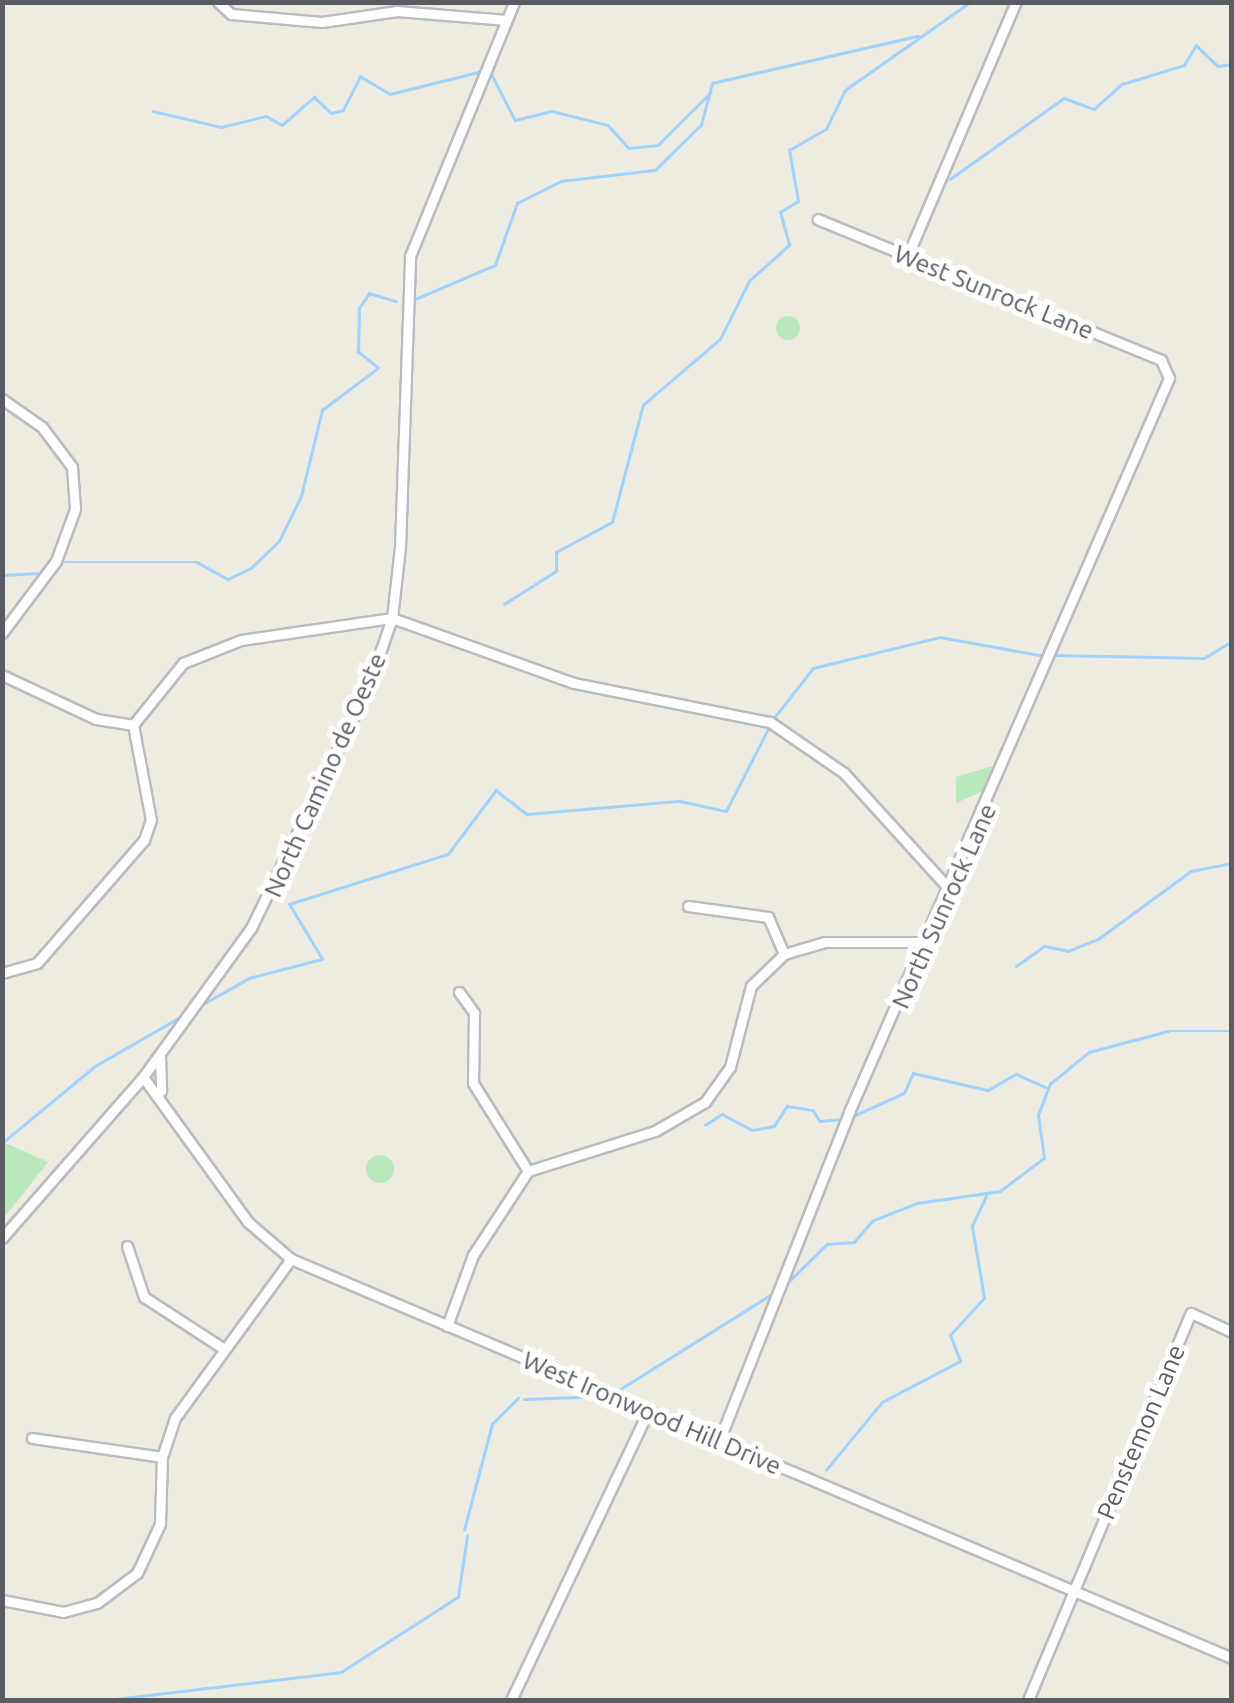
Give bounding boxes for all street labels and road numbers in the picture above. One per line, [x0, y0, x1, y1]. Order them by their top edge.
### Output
street label: West Sunrock Lane [890, 238, 1098, 346]
street label: North Camino de Oeste [258, 648, 392, 902]
street label: North Sunrock Lane [885, 799, 1003, 1013]
street label: Penstemon Lane [1091, 1340, 1191, 1524]
street label: West Ironwood Hill Drive [518, 1345, 786, 1481]

